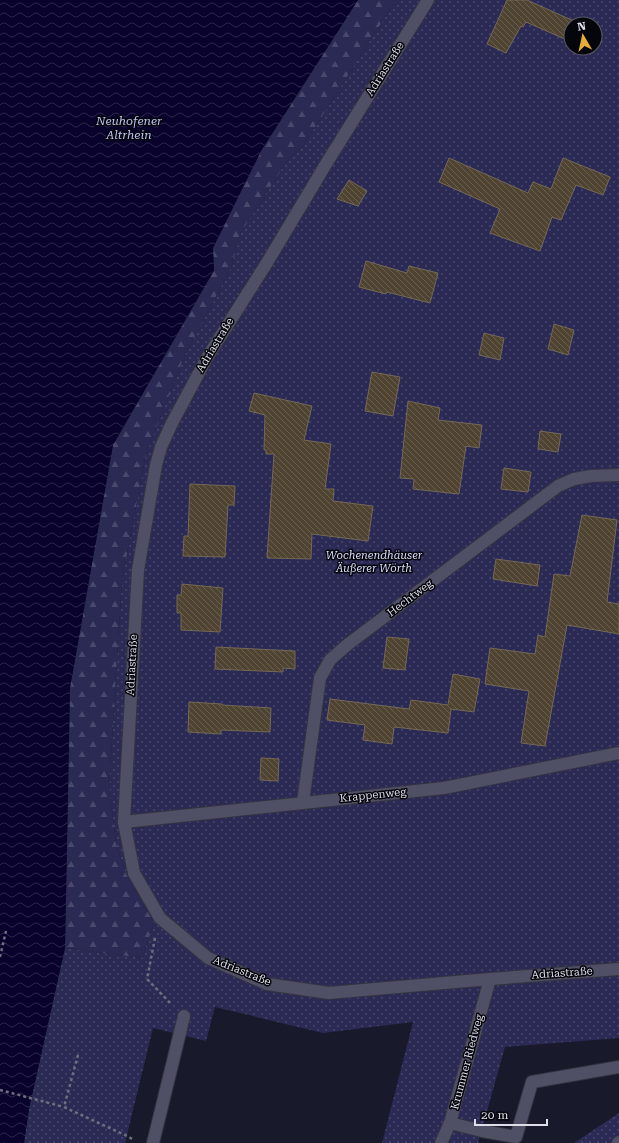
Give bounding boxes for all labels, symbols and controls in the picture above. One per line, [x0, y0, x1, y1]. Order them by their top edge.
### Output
north arrow [563, 16, 603, 56]
text: N [576, 19, 587, 34]
street label: Adriastraße [363, 40, 407, 98]
water label: Neuhofener Altrhein [95, 114, 162, 142]
street label: Adriastraße [194, 315, 236, 375]
park label: Wochenendhäuser Äußerer Wörth [326, 549, 423, 575]
street label: Hechtweg [385, 576, 436, 619]
street label: Adriastraße [124, 634, 140, 696]
street label: Krappenweg [339, 785, 408, 805]
street label: Adriastraße [211, 953, 273, 989]
street label: Adriastraße [531, 964, 593, 982]
street label: Krummer Riedweg [448, 1012, 486, 1111]
scale bar [475, 1101, 547, 1127]
text: 20 m [481, 1108, 508, 1122]

